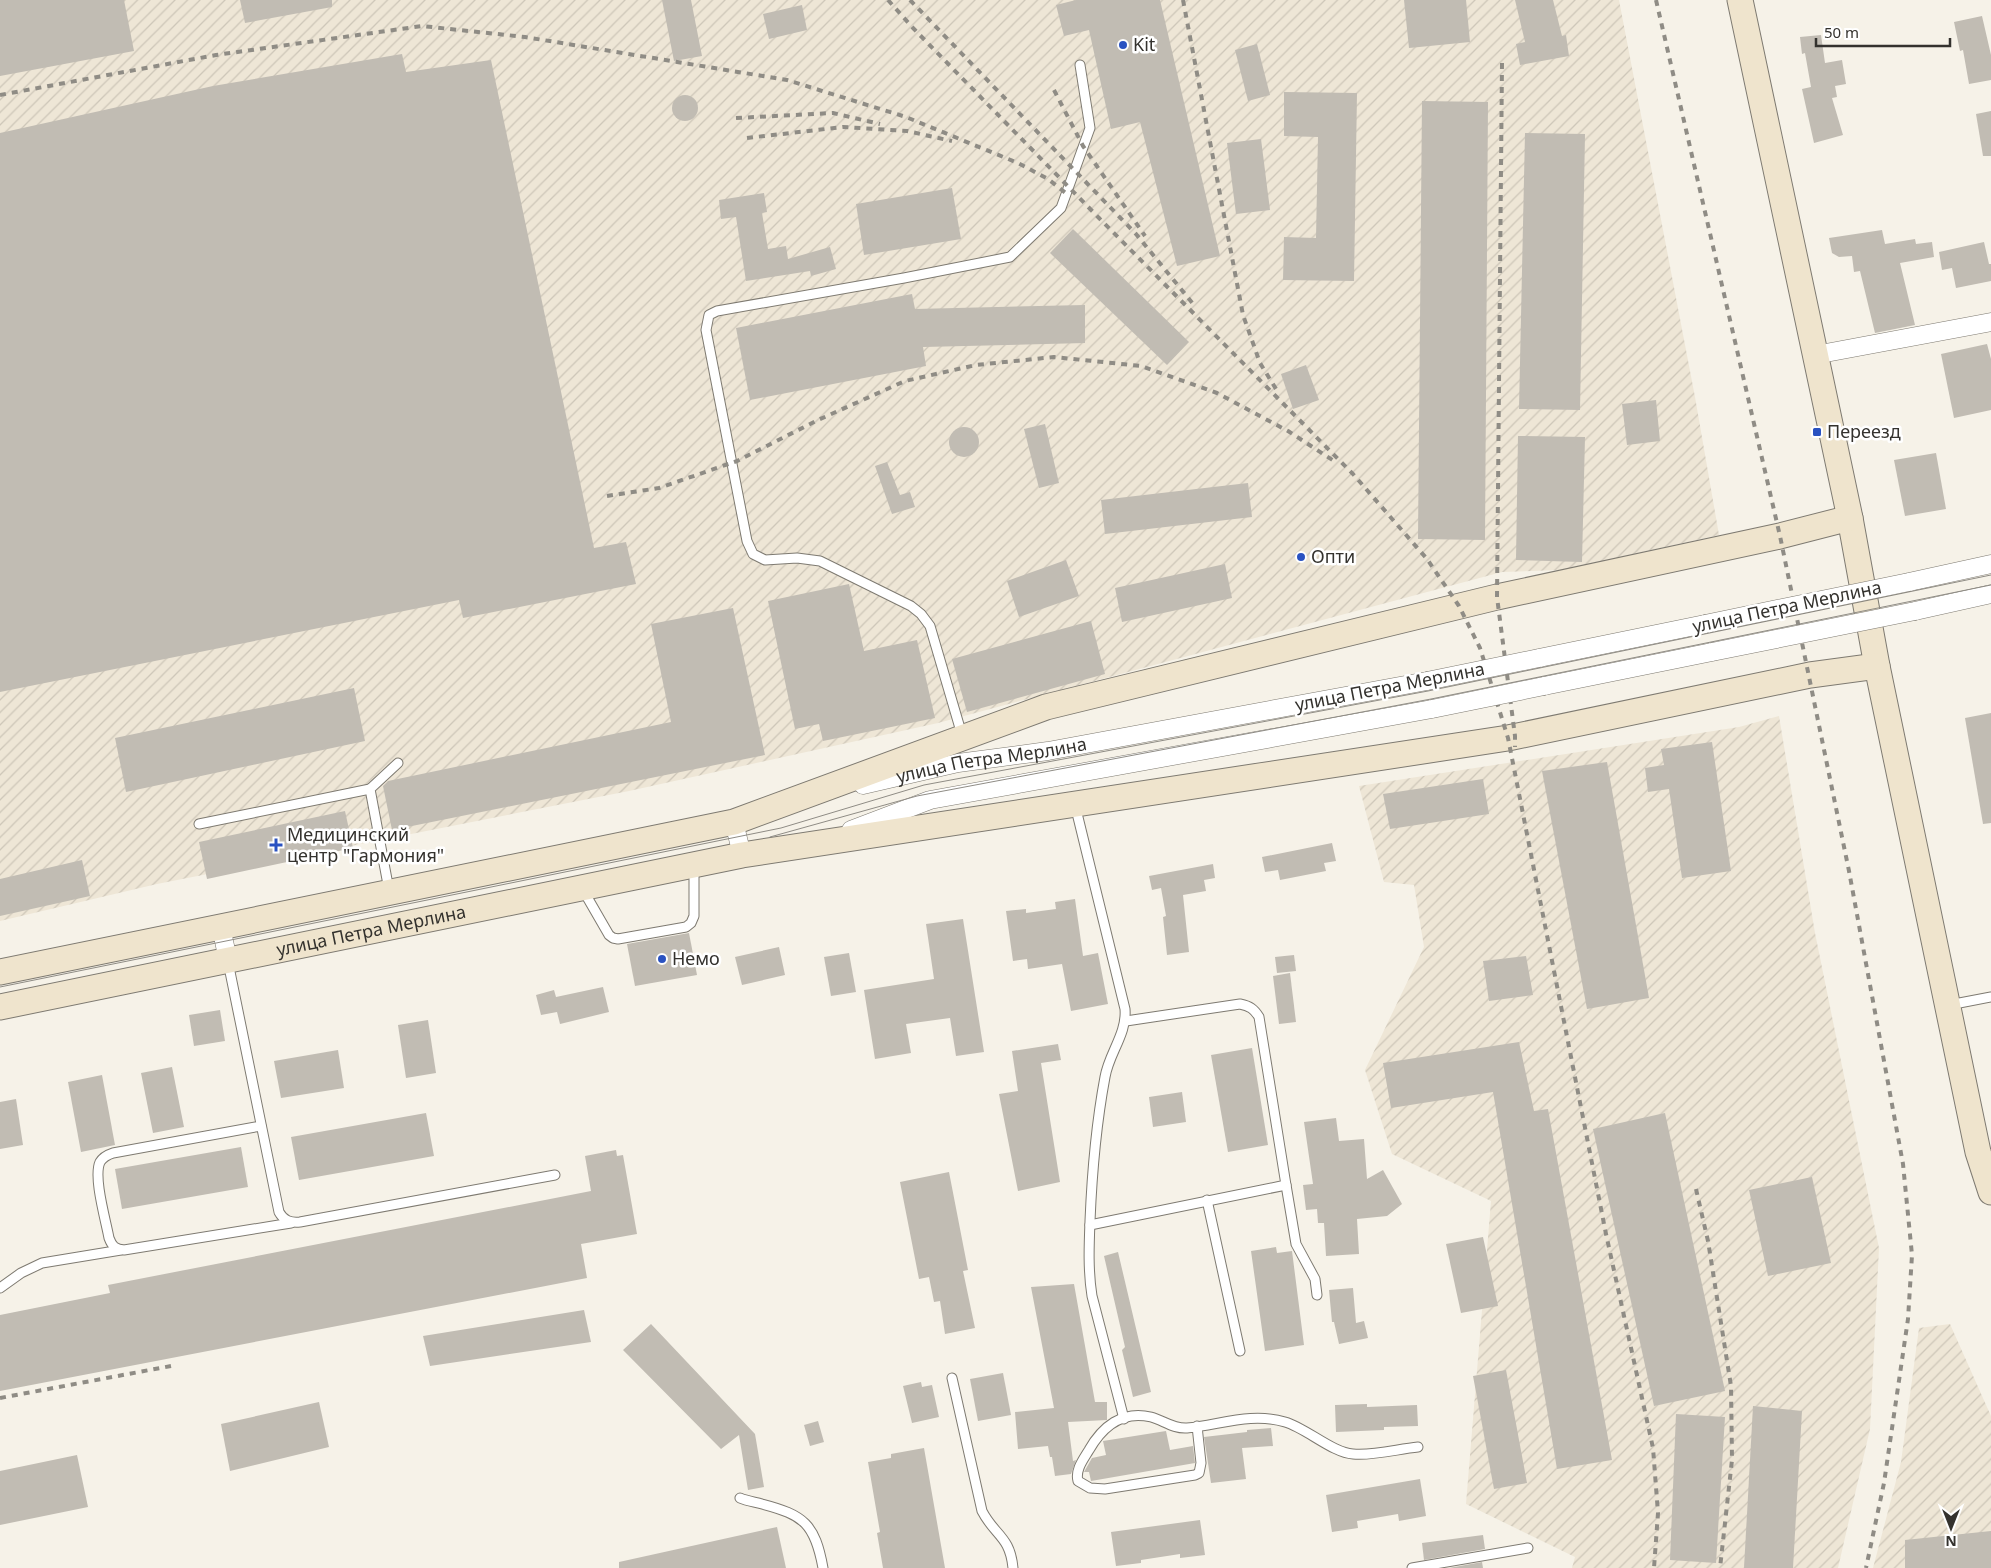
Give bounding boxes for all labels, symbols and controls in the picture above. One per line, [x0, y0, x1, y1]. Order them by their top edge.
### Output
scale bar [1816, 15, 1950, 47]
text: 50 m [1824, 22, 1859, 42]
place label: Kit [1133, 32, 1156, 56]
marker: Kit [1117, 39, 1129, 51]
place label: Переезд [1827, 419, 1901, 443]
marker: Переезд [1811, 426, 1823, 438]
place label: Опти [1311, 544, 1355, 568]
marker: Опти [1295, 551, 1307, 563]
street label: улица Петра Мерлина [1690, 574, 1884, 638]
street label: улица Петра Мерлина [1293, 656, 1487, 716]
street label: улица Петра Мерлина [894, 731, 1088, 788]
place label: Медицинский центр "Гармония" [287, 822, 444, 867]
marker: Медицинский центр "Гармония" [269, 838, 283, 852]
street label: улица Петра Мерлина [274, 899, 468, 961]
place label: Немо [672, 946, 720, 970]
marker: Немо [656, 953, 668, 965]
north arrow [1926, 1503, 1976, 1553]
text: N [1945, 1532, 1957, 1551]

